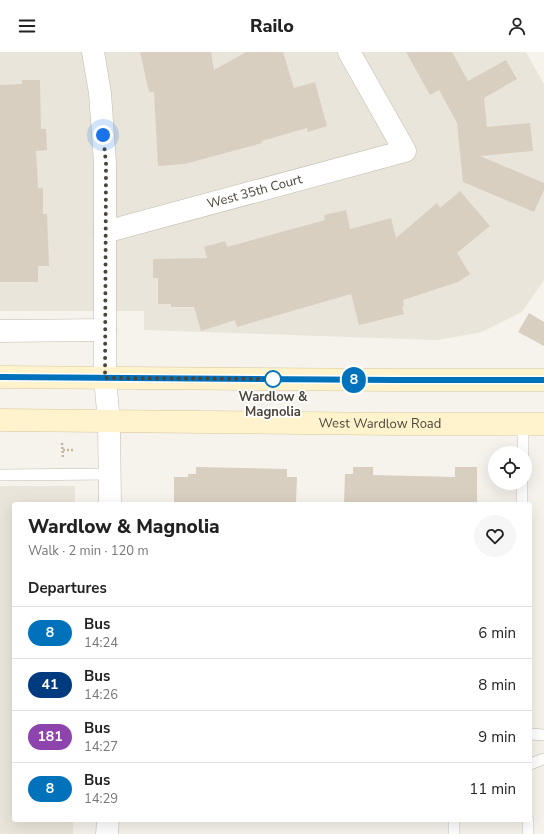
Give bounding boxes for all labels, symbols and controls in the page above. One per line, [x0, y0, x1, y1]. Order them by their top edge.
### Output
text: Railo [250, 14, 294, 38]
icon: menu [16, 15, 38, 37]
icon: person [506, 15, 528, 37]
your location [93, 125, 113, 145]
street label: West 35th Court [205, 170, 305, 213]
line badge: 8 [341, 367, 367, 393]
marker: Wardlow & Magnolia [264, 370, 282, 388]
text: 8 [350, 370, 358, 389]
place label: Wardlow & Magnolia [238, 388, 308, 421]
street label: West Wardlow Road [319, 414, 441, 433]
map controls [488, 446, 532, 490]
button: locate [488, 446, 532, 490]
text: Wardlow & Magnolia [28, 514, 220, 540]
button: heart [474, 515, 516, 557]
text: Walk · 2 min · 120 m [28, 542, 149, 560]
text: Departures [28, 578, 107, 598]
text: Bus [84, 614, 110, 634]
text: 8 [46, 623, 54, 642]
text: 6 min [478, 623, 516, 643]
text: 14:24 [84, 634, 118, 652]
text: Bus [84, 666, 110, 686]
text: 41 [42, 675, 58, 694]
text: 8 min [478, 675, 516, 695]
text: 14:26 [84, 686, 118, 704]
text: Bus [84, 718, 110, 738]
text: 181 [37, 727, 63, 746]
text: 9 min [478, 727, 516, 747]
text: 14:27 [84, 738, 118, 756]
text: Bus [84, 770, 110, 790]
text: 8 [46, 779, 54, 798]
text: 11 min [469, 779, 516, 799]
text: 14:29 [84, 790, 118, 808]

